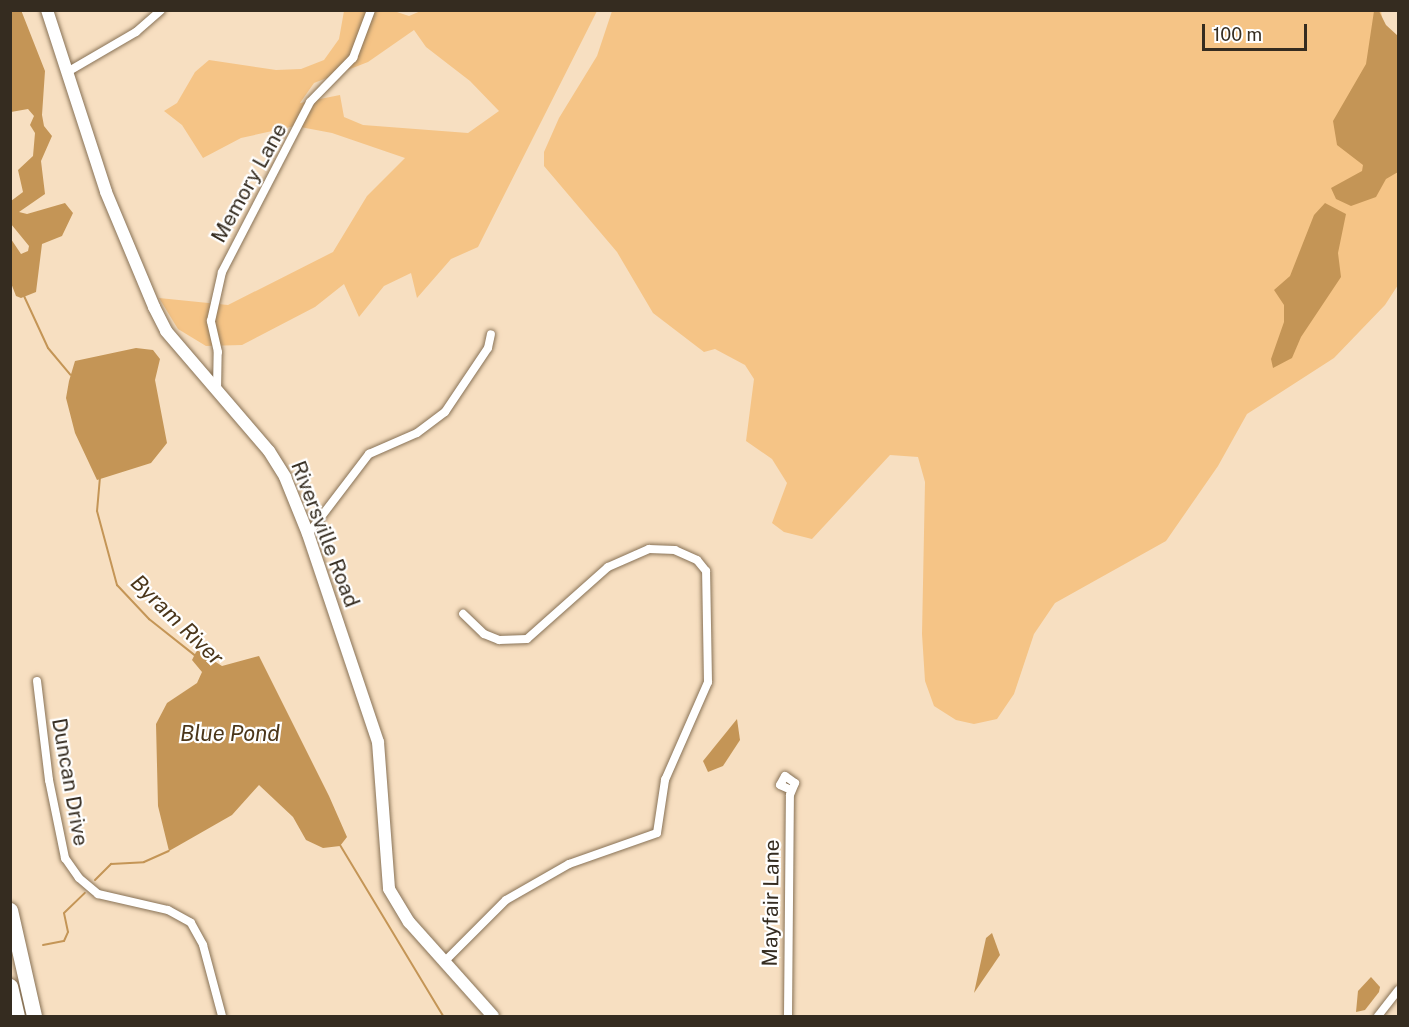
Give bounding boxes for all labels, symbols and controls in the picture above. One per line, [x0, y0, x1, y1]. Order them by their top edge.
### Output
scale bar [1205, 12, 1310, 50]
text: 100 m [1213, 24, 1262, 45]
street label: Memory Lane [206, 119, 292, 247]
street label: Riversville Road [285, 457, 365, 611]
water label: Byram River [125, 569, 229, 671]
street label: Duncan Drive [46, 716, 94, 848]
water label: Blue Pond [180, 721, 280, 747]
street label: Mayfair Lane [757, 839, 785, 967]

